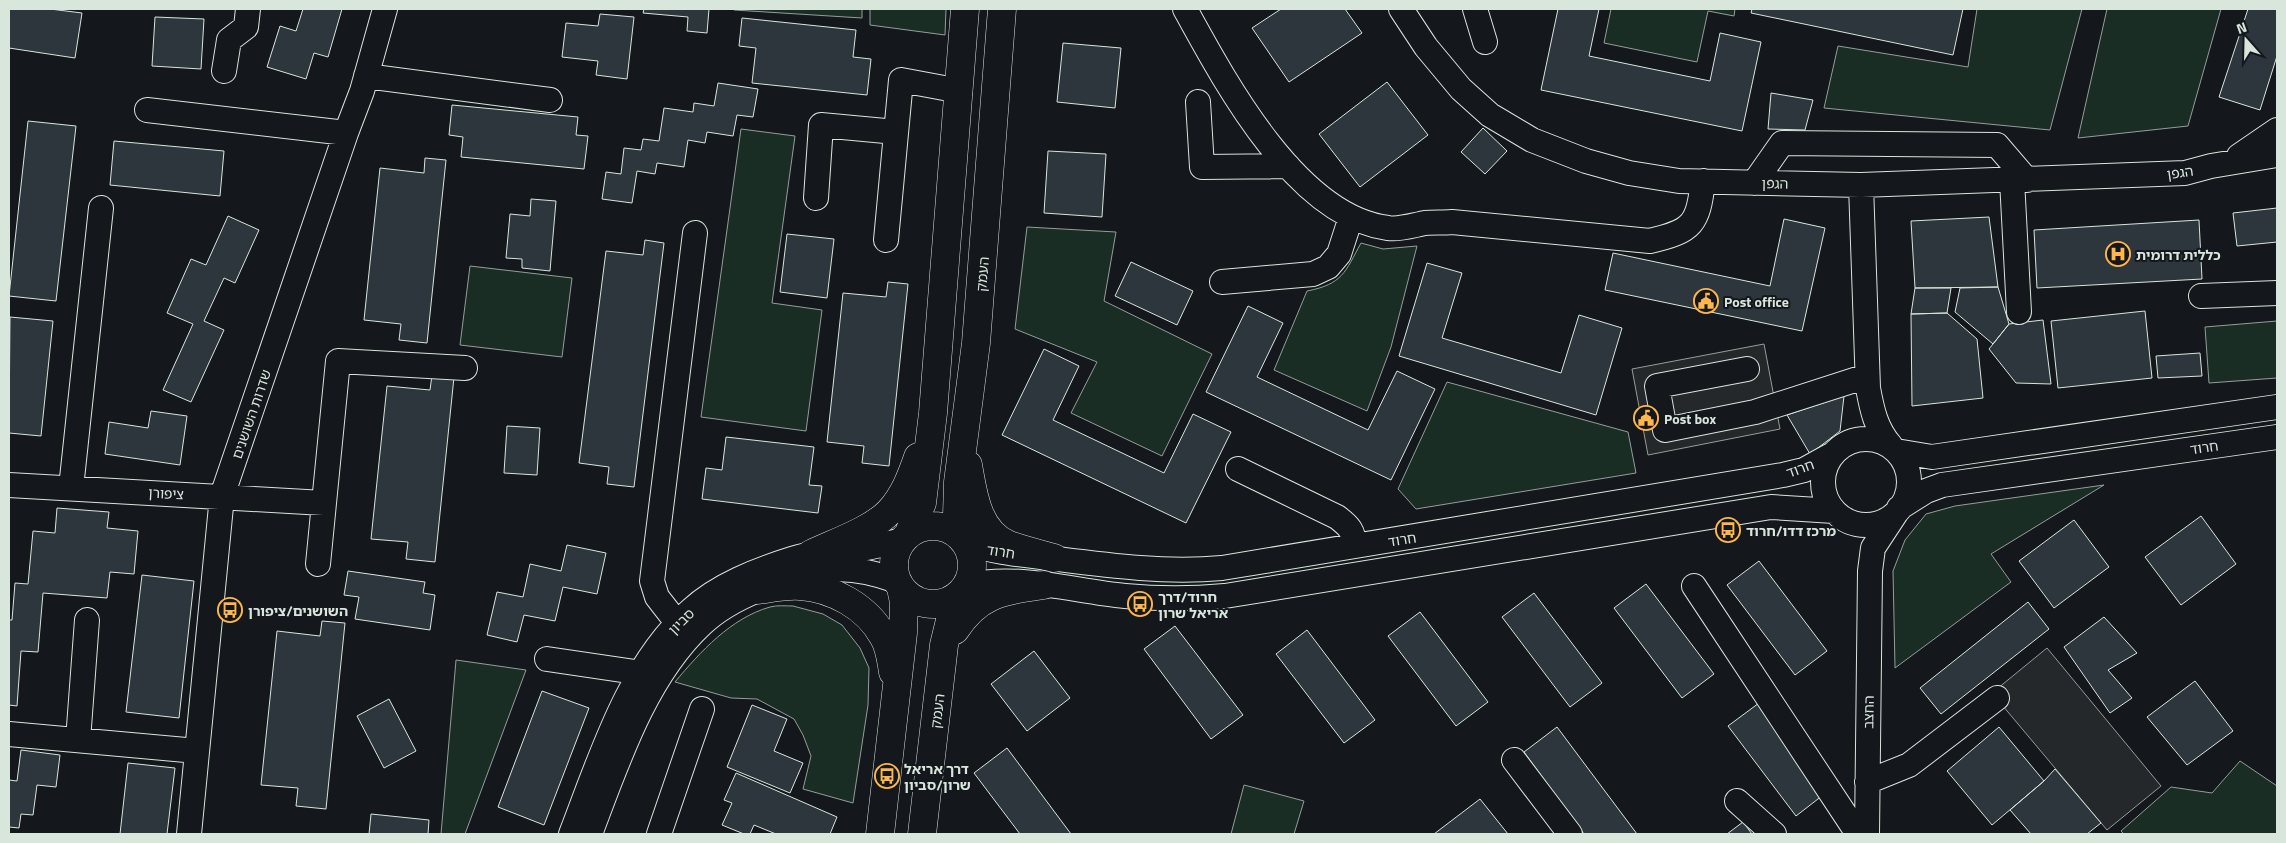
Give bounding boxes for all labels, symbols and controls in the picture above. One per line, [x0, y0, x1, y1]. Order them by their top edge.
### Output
north arrow [2221, 15, 2271, 65]
text: N [2233, 16, 2250, 39]
street label: הגפן [2165, 160, 2195, 184]
street label: הגפן [1761, 172, 1789, 194]
hospital icon: כללית דרומית [2105, 241, 2131, 267]
place label: כללית דרומית [2136, 244, 2221, 265]
street label: העמק [970, 256, 994, 292]
public building icon: Post office [1693, 288, 1719, 314]
place label: Post office [1724, 291, 1789, 312]
street label: שדרות השושנים [226, 366, 276, 462]
public building icon: Post box [1633, 405, 1659, 431]
place label: Post box [1664, 408, 1716, 429]
street label: חרוד [2188, 435, 2220, 459]
street label: חרוד [1783, 453, 1817, 483]
street label: ציפורן [148, 482, 185, 504]
bus stop icon: מרכז דדו/חרוד [1715, 517, 1741, 543]
place label: מרכז דדו/חרוד [1746, 520, 1836, 541]
street label: חרוד [1386, 526, 1418, 552]
street label: חרוד [985, 538, 1017, 564]
place label: חרוד/דרך אריאל שרון [1158, 586, 1229, 623]
bus stop icon: חרוד/דרך אריאל שרון [1127, 591, 1153, 617]
bus stop icon: השושנים/ציפורן [217, 597, 243, 623]
place label: השושנים/ציפורן [248, 600, 348, 621]
street label: סביון [663, 603, 699, 639]
street label: העמק [924, 692, 950, 730]
street label: החצב [1857, 695, 1879, 729]
place label: דרך אריאל שרון/סביון [904, 758, 971, 795]
bus stop icon: דרך אריאל שרון/סביון [874, 763, 900, 789]

